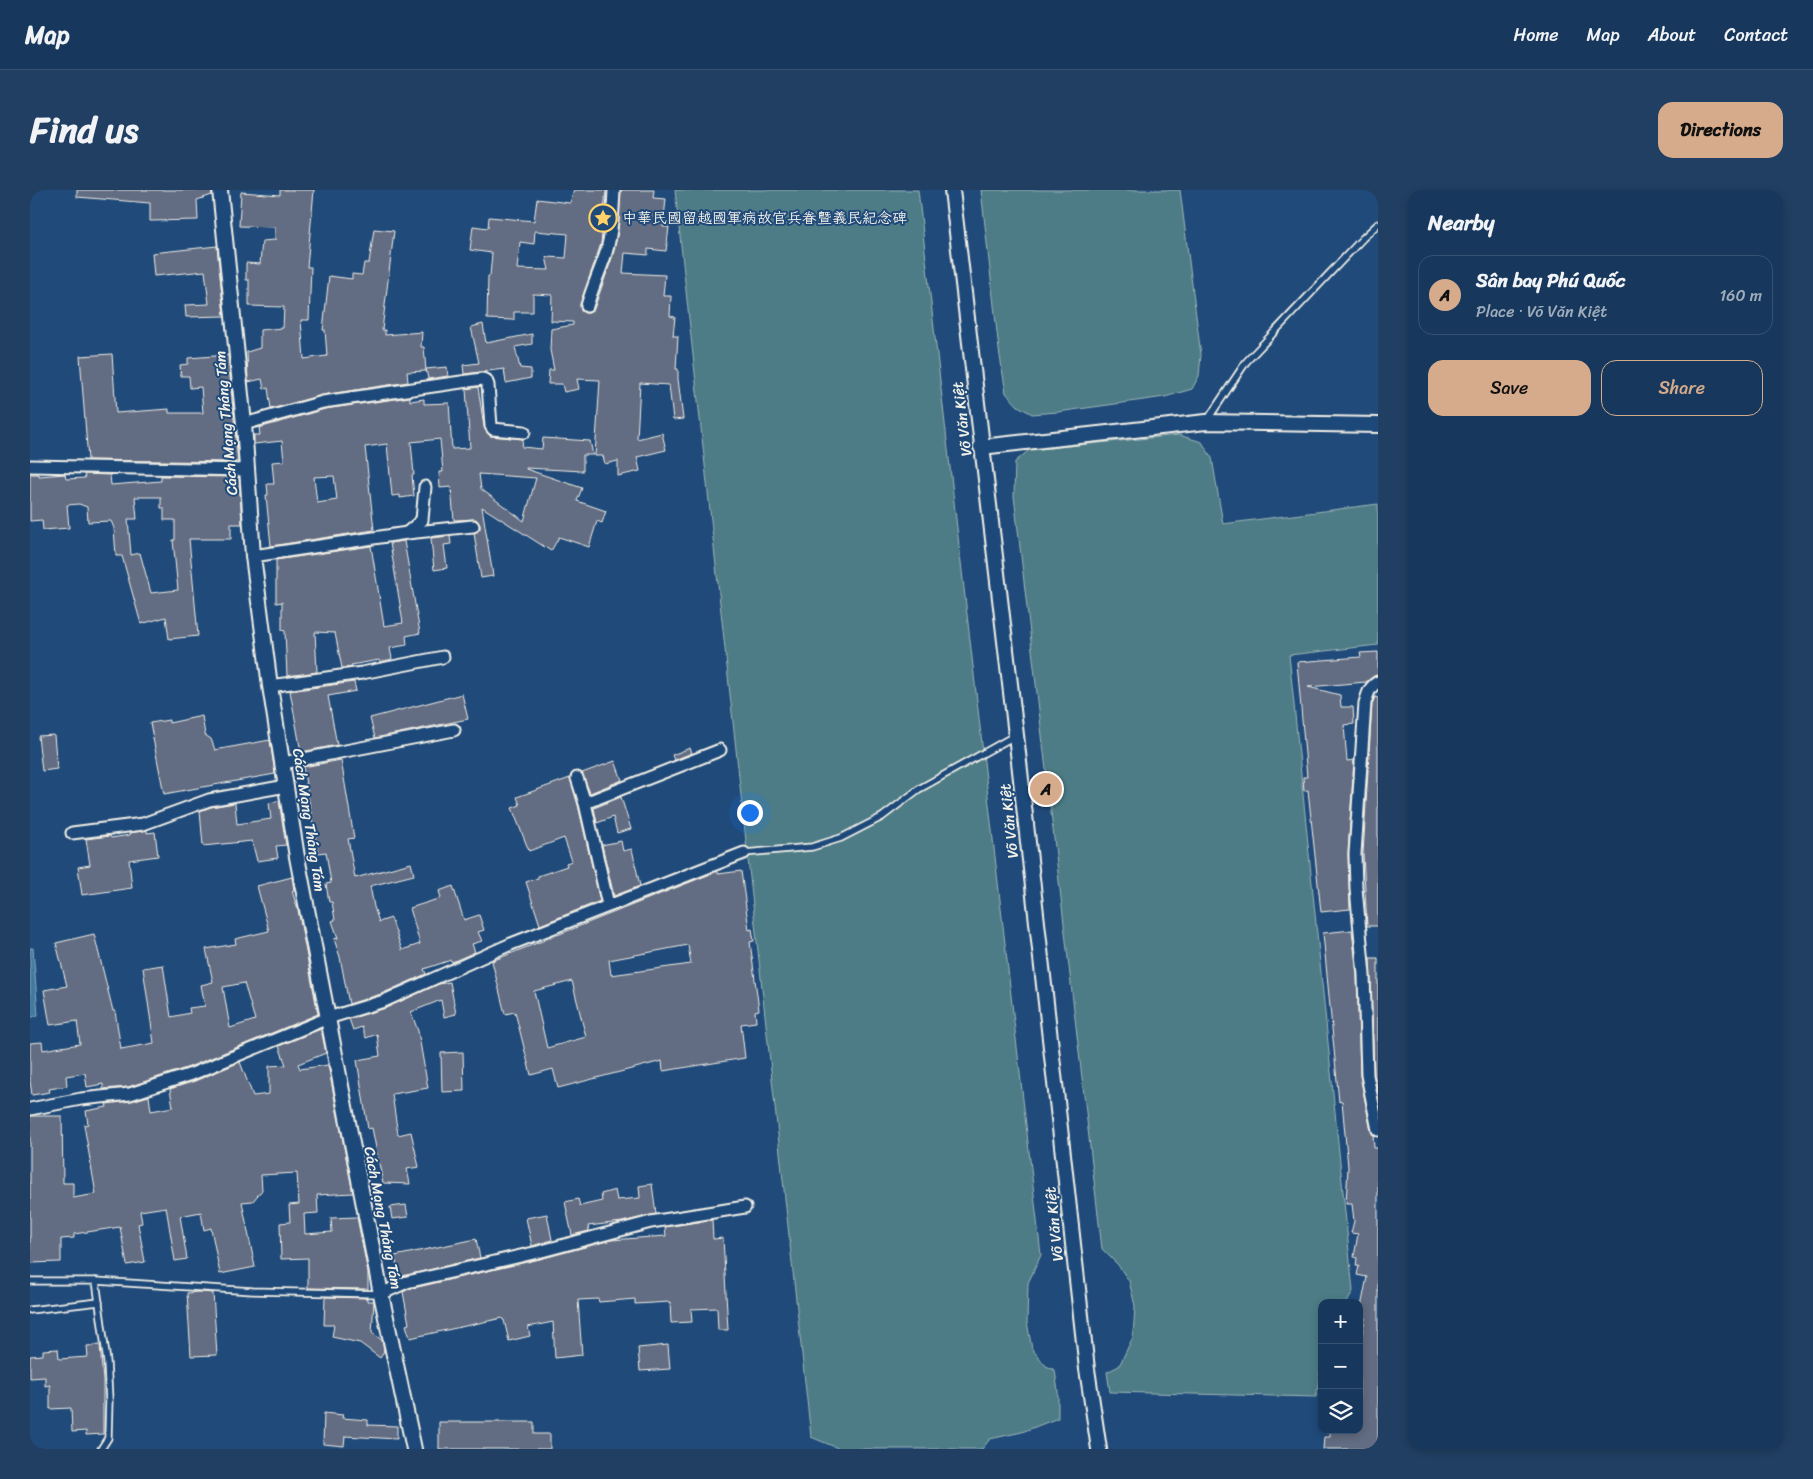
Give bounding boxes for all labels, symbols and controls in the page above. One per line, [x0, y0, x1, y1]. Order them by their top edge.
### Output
text: Map [25, 14, 69, 56]
text: Home [1514, 19, 1559, 51]
text: Map [1587, 19, 1620, 51]
text: About [1648, 19, 1696, 51]
text: Contact [1724, 19, 1788, 51]
text: Find us [30, 99, 138, 161]
button: Directions [1658, 102, 1783, 158]
place icon: 中華民國留越國軍病故官兵眷暨義民紀念碑 [588, 203, 618, 233]
text: Nearby [1428, 204, 1494, 242]
place label: 中華民國留越國軍病故官兵眷暨義民紀念碑 [622, 205, 907, 231]
text: Sân bay Phú Quốc [1476, 264, 1625, 297]
text: A [1440, 281, 1450, 310]
text: 160 m [1719, 281, 1762, 310]
text: Place · Võ Văn Kiệt [1476, 297, 1607, 326]
street label: Cách Mạng Tháng Tám [207, 350, 245, 496]
button: Save [1428, 360, 1591, 416]
button: Share [1601, 360, 1763, 416]
street label: Võ Văn Kiệt [944, 380, 979, 458]
street label: Cách Mạng Tháng Tám [285, 746, 333, 894]
pin: A [1030, 770, 1062, 808]
street label: Võ Văn Kiệt [992, 782, 1026, 860]
your location [737, 800, 763, 826]
street label: Cách Mạng Tháng Tám [356, 1144, 410, 1292]
street label: Võ Văn Kiệt [1037, 1185, 1071, 1263]
map controls [1318, 1299, 1363, 1434]
button: + [1318, 1299, 1363, 1344]
button: − [1318, 1344, 1363, 1389]
button: layers [1318, 1389, 1363, 1434]

